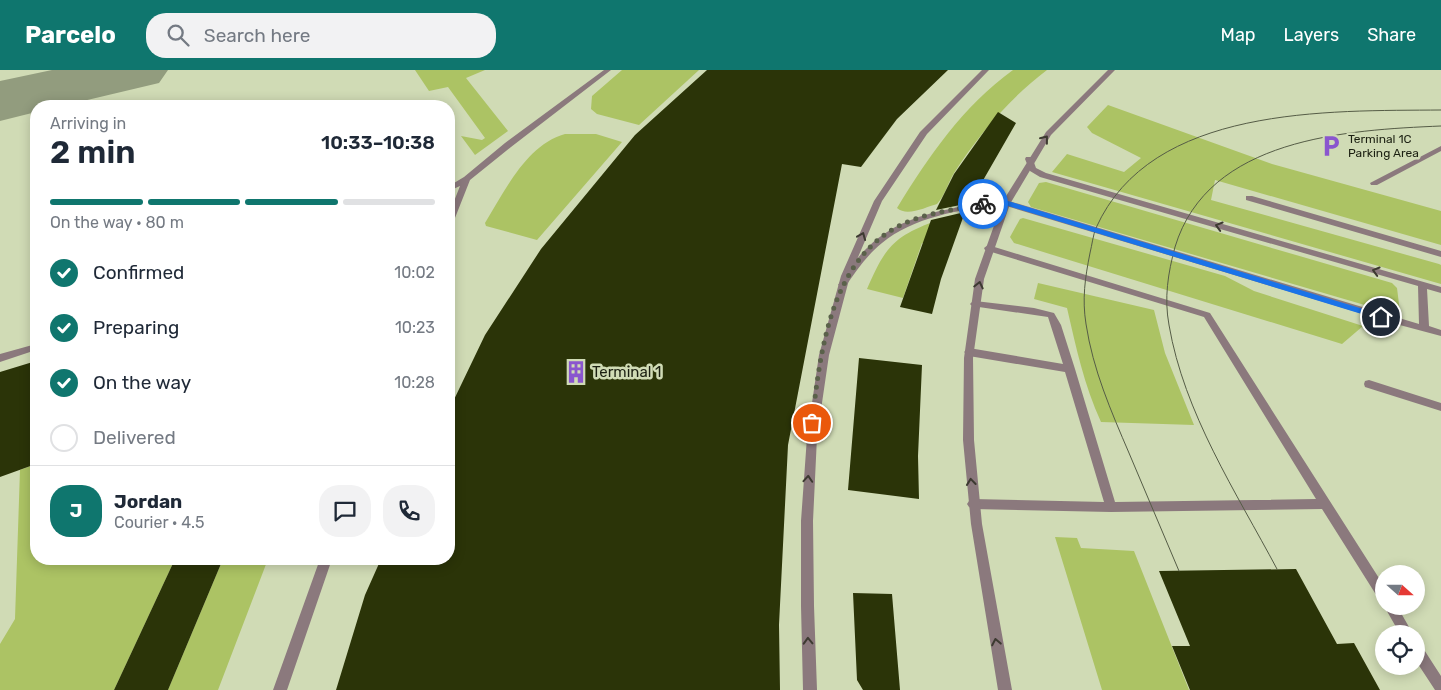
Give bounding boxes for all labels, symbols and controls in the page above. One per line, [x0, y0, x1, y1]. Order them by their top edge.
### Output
search box [146, 13, 496, 58]
text: Parcelo [25, 21, 116, 49]
icon: search [164, 21, 192, 49]
text: Search here [204, 24, 310, 47]
text: Map [1221, 24, 1256, 46]
text: Layers [1284, 24, 1339, 46]
text: Share [1367, 24, 1416, 46]
text: Arriving in [50, 114, 126, 133]
text: 10:33–10:38 [321, 131, 435, 154]
place label: Terminal 1C Parking Area [1348, 132, 1419, 160]
text: 2 min [50, 133, 135, 171]
parking icon: Terminal 1C Parking Area [1318, 133, 1344, 159]
one-way arrow [1039, 135, 1048, 144]
courier [958, 179, 1008, 229]
icon: bike [969, 190, 997, 218]
text: On the way · 80 m [50, 213, 184, 232]
one-way arrow [1216, 222, 1224, 232]
one-way arrow [855, 232, 866, 241]
icon: check [50, 259, 78, 287]
text: Confirmed [93, 261, 184, 284]
text: 10:02 [394, 263, 435, 282]
one-way arrow [1372, 267, 1380, 277]
one-way arrow [973, 281, 984, 290]
pin [1360, 296, 1402, 338]
icon: home [1367, 303, 1395, 331]
icon: check [50, 314, 78, 342]
text: Preparing [93, 316, 179, 339]
text: 10:23 [395, 318, 435, 337]
building icon: Terminal 1 [563, 359, 589, 385]
place label: Terminal 1 [592, 363, 661, 381]
icon: check [50, 369, 78, 397]
text: On the way [93, 371, 191, 394]
text: 10:28 [394, 373, 435, 392]
pin [791, 402, 833, 444]
icon: bag [798, 409, 826, 437]
text: Delivered [93, 426, 176, 449]
one-way arrow [803, 475, 814, 483]
one-way arrow [966, 477, 977, 485]
button: chat [319, 485, 371, 537]
button: phone [383, 485, 435, 537]
text: Jordan [114, 490, 182, 513]
text: J [70, 499, 82, 522]
text: Courier · 4.5 [114, 513, 204, 532]
north arrow [1375, 565, 1425, 615]
map controls [1375, 565, 1425, 675]
button: locate [1375, 625, 1425, 675]
one-way arrow [802, 637, 813, 645]
one-way arrow [991, 638, 1001, 646]

